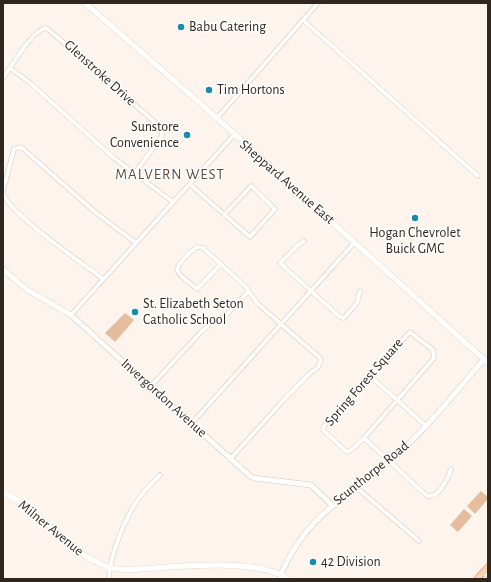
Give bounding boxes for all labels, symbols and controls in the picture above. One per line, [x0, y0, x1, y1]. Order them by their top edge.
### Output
place label: Babu Catering [189, 19, 266, 35]
marker: Babu Catering [176, 22, 186, 32]
street label: Glenstroke Drive [61, 36, 139, 110]
place label: Tim Hortons [217, 82, 285, 98]
marker: Tim Hortons [204, 85, 214, 95]
place label: Sunstore Convenience [110, 119, 179, 152]
marker: Sunstore Convenience [182, 130, 192, 140]
street label: Sheppard Avenue East [236, 136, 338, 228]
district label: MALVERN WEST [115, 165, 225, 183]
marker: Hogan Chevrolet Buick GMC [410, 213, 420, 223]
place label: Hogan Chevrolet Buick GMC [369, 225, 461, 258]
place label: St. Elizabeth Seton Catholic School [143, 296, 244, 328]
marker: St. Elizabeth Seton Catholic School [130, 307, 140, 317]
street label: Spring Forest Square [321, 335, 407, 429]
street label: Invergordon Avenue [118, 355, 210, 441]
street label: Scunthorpe Road [330, 437, 412, 509]
street label: Milner Avenue [15, 497, 87, 559]
place label: 42 Division [321, 554, 381, 570]
marker: 42 Division [308, 557, 318, 567]

